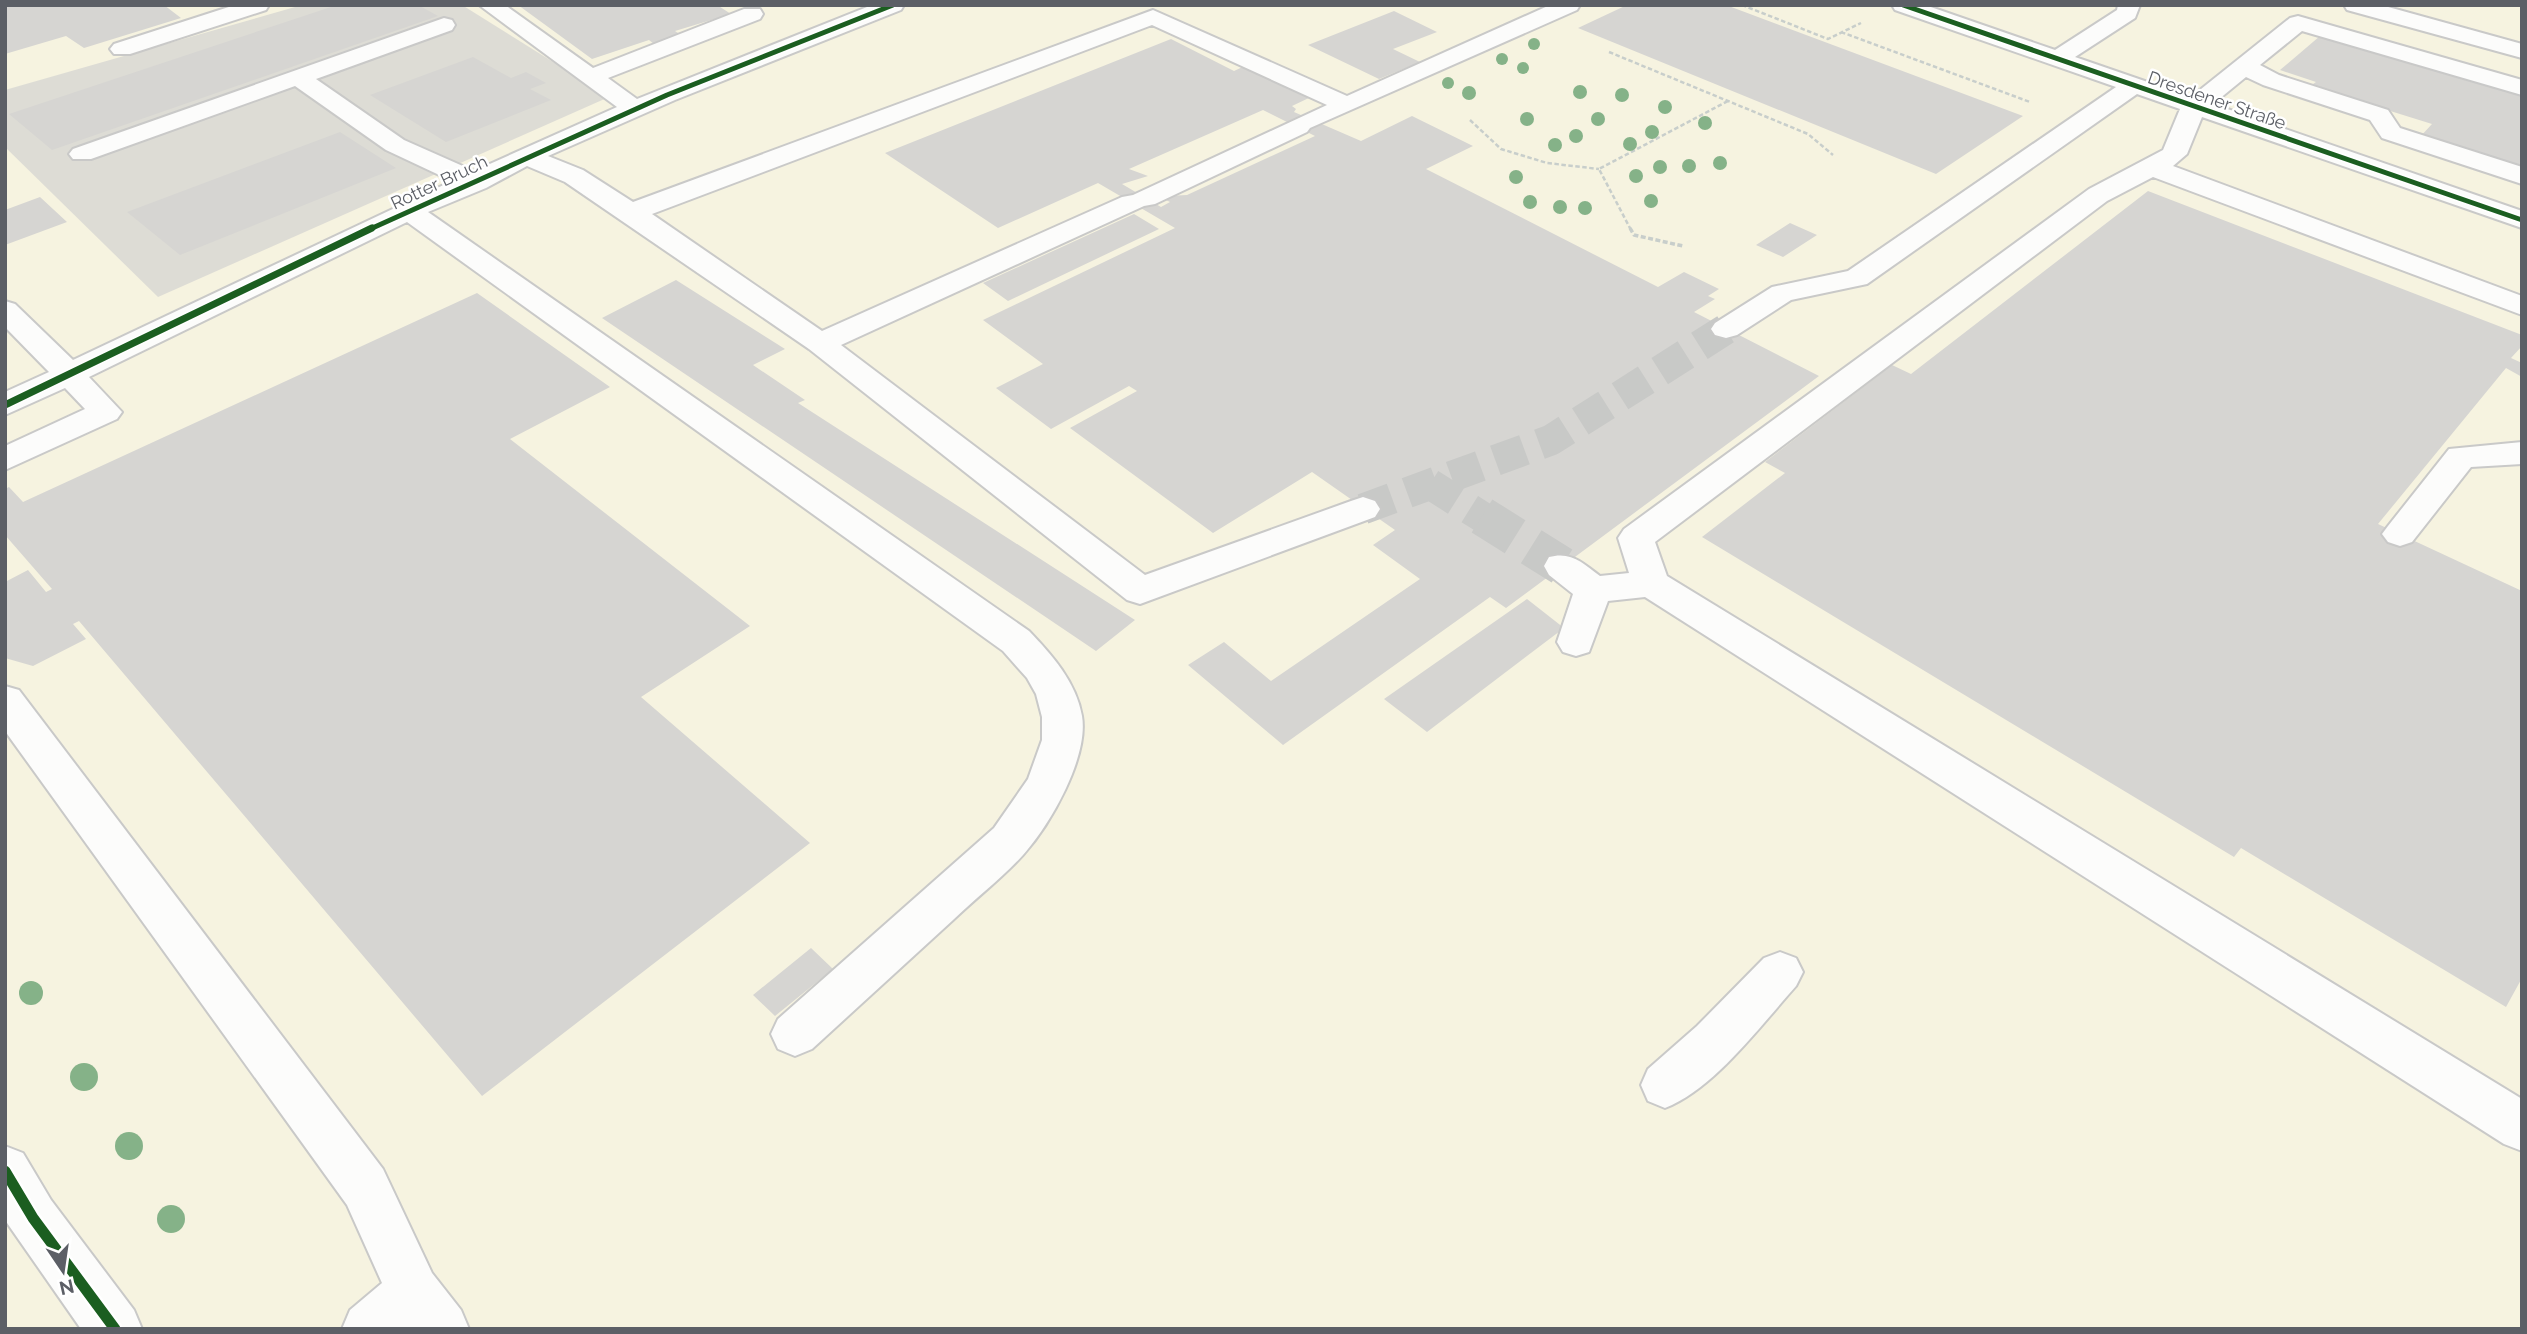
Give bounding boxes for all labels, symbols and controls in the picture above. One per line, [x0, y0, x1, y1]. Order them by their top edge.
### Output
street label: Dresdener Straße [2145, 66, 2289, 134]
street label: Rotter Bruch [387, 150, 491, 214]
north arrow [28, 1236, 98, 1306]
text: N [57, 1275, 76, 1300]

